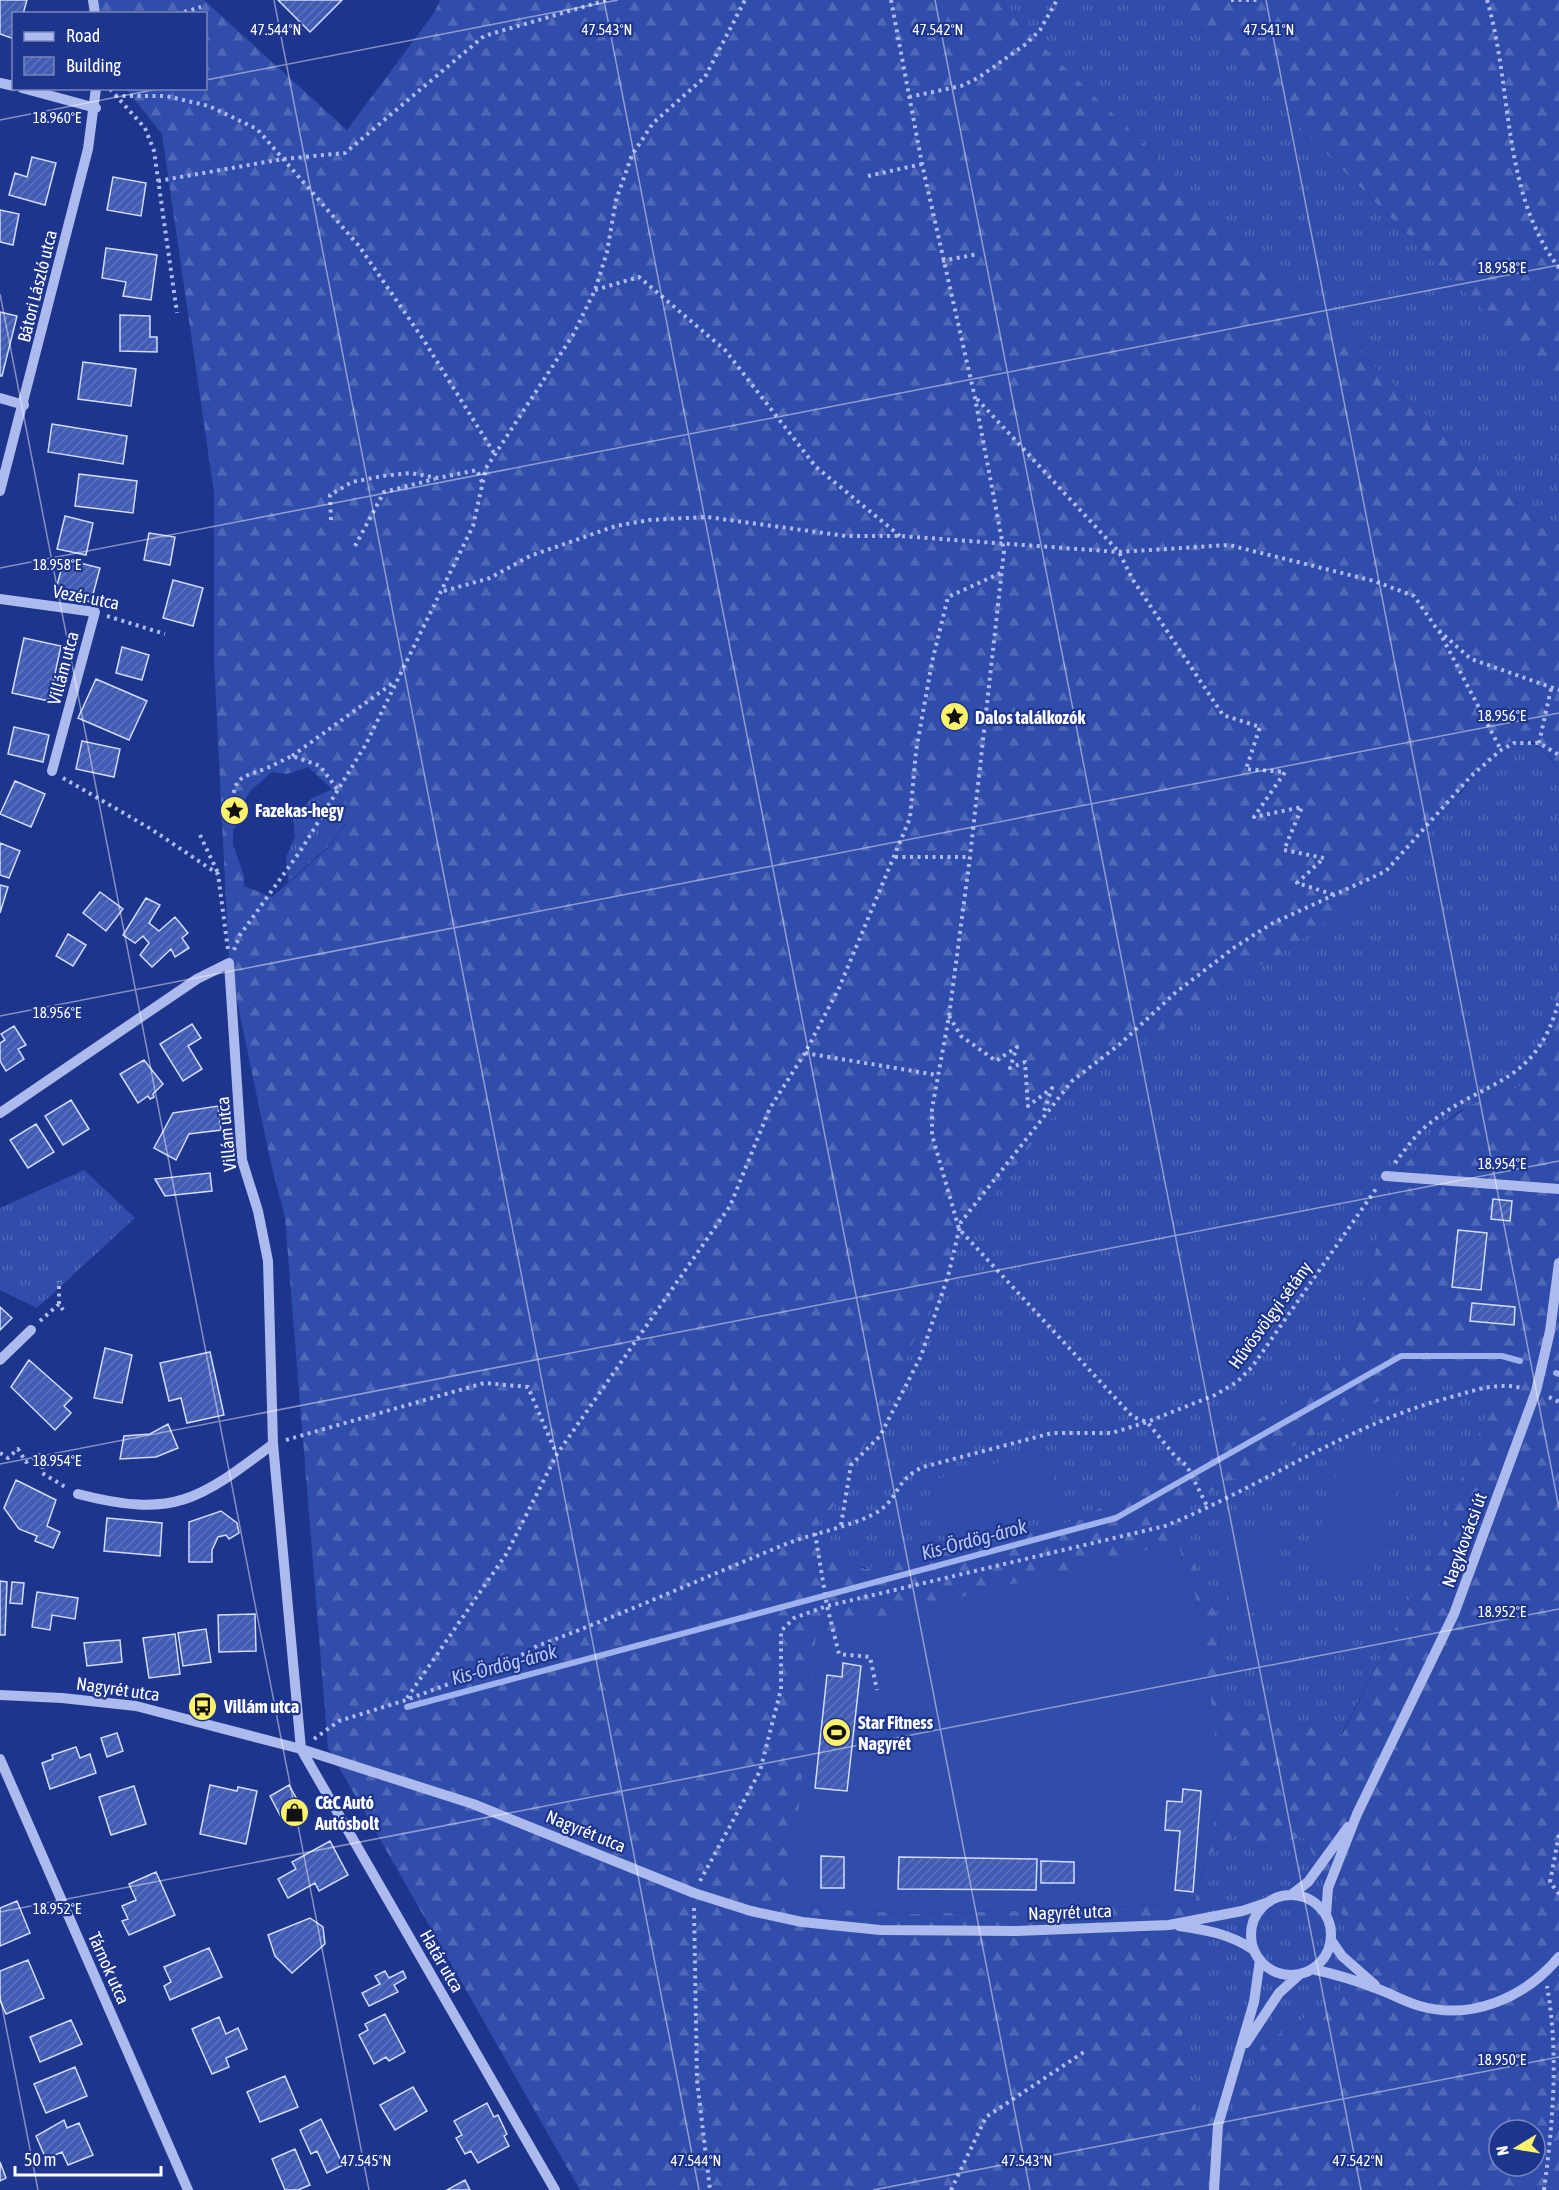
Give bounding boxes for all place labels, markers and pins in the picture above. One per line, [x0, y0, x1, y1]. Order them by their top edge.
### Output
place icon: Dalos találkozók [938, 701, 970, 733]
place label: Dalos találkozók [975, 707, 1086, 728]
place icon: Fazekas-hegy [218, 794, 250, 826]
place label: Fazekas-hegy [255, 800, 345, 821]
bus stop icon: Villám utca [187, 1690, 219, 1722]
place label: Villám utca [223, 1696, 299, 1717]
place label: Star Fitness Nagyrét [858, 1712, 934, 1754]
sports icon: Star Fitness Nagyrét [821, 1716, 853, 1748]
place label: C&C Autó Autósbolt [314, 1792, 380, 1834]
shop icon: C&C Autó Autósbolt [278, 1796, 310, 1828]

